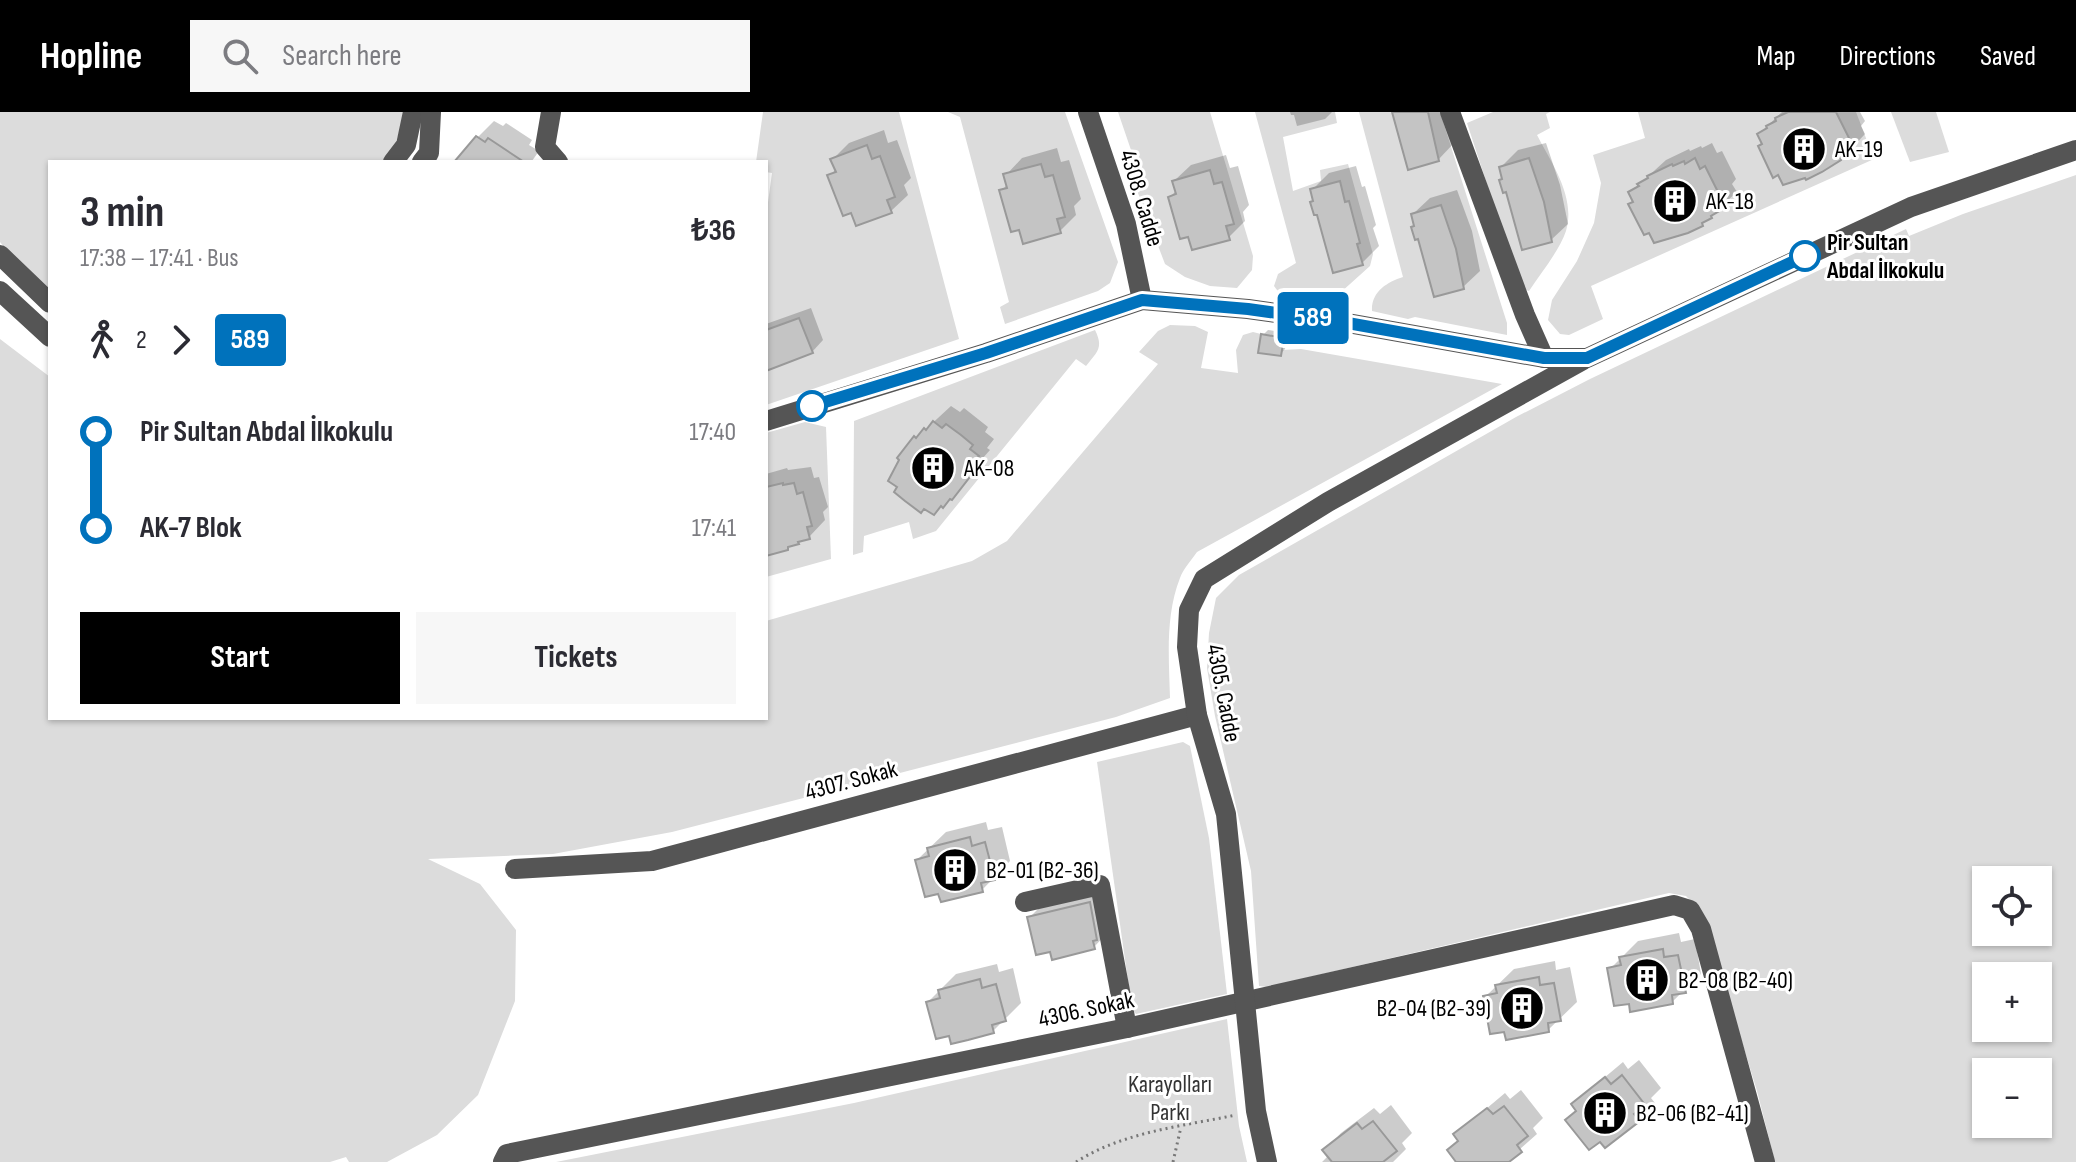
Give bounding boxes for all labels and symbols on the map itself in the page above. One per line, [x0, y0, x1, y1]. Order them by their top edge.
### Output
building icon: AK-19 [1780, 125, 1828, 173]
place label: AK-19 [1834, 135, 1883, 164]
street label: 4308. Cadde [1113, 146, 1170, 250]
building icon: AK-18 [1651, 177, 1699, 225]
place label: AK-18 [1705, 187, 1754, 216]
place label: Pir Sultan Abdal İlkokulu [1826, 228, 1944, 285]
marker: Pir Sultan Abdal İlkokulu [1790, 241, 1820, 271]
line badge: 589 [1267, 292, 1359, 344]
unlabelled marker [797, 391, 827, 421]
building icon: AK-08 [909, 444, 957, 492]
place label: AK-08 [963, 454, 1014, 483]
street label: 4305. Cadde [1200, 642, 1247, 744]
street label: 4307. Sokak [802, 754, 900, 807]
building icon: B2-01 (B2-36) [931, 846, 979, 894]
place label: B2-01 (B2-36) [986, 856, 1099, 885]
building icon: B2-08 (B2-40) [1623, 956, 1671, 1004]
place label: B2-08 (B2-40) [1678, 966, 1793, 995]
building icon: B2-04 (B2-39) [1498, 984, 1546, 1032]
street label: 4306. Sokak [1036, 985, 1137, 1034]
place label: B2-04 (B2-39) [1377, 994, 1491, 1023]
park label: Karayolları Parkı [1128, 1070, 1212, 1127]
building icon: B2-06 (B2-41) [1581, 1089, 1629, 1137]
place label: B2-06 (B2-41) [1636, 1099, 1749, 1128]

